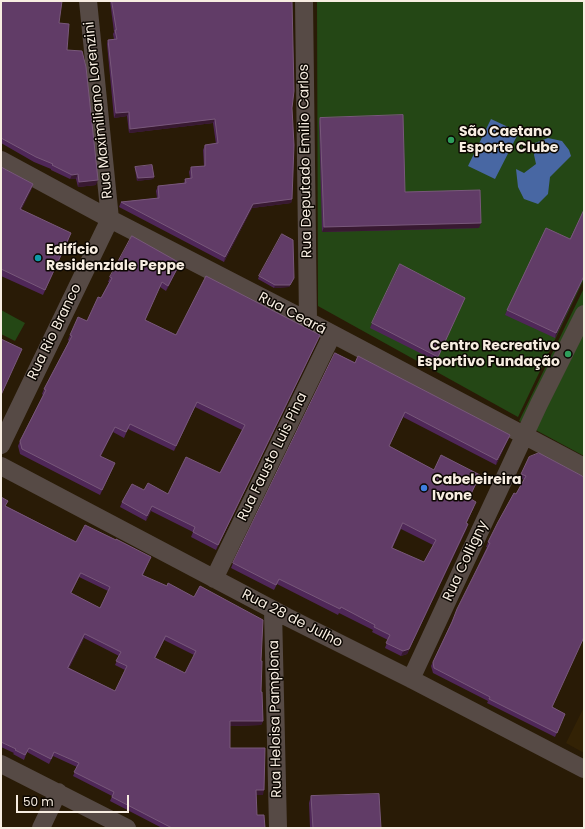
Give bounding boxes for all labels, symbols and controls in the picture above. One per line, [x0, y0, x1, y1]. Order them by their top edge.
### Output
street label: Rua Maximiliano Lorenzini [81, 20, 117, 200]
street label: Rua Deputado Emilio Carlos [296, 64, 316, 258]
place label: São Caetano Esporte Clube [459, 124, 558, 156]
marker: São Caetano Esporte Clube [446, 135, 456, 145]
place label: Edifício Residenziale Peppe [46, 242, 185, 274]
marker: Edifício Residenziale Peppe [33, 253, 43, 263]
street label: Rua Rio Branco [24, 281, 86, 383]
street label: Rua Ceará [255, 289, 329, 339]
place label: Centro Recreativo Esportivo Fundação [417, 338, 560, 370]
marker: Centro Recreativo Esportivo Fundação [563, 349, 573, 359]
street label: Rua Fausto Luis Pina [235, 390, 311, 524]
place label: Cabeleireira Ivone [432, 472, 521, 504]
marker: Cabeleireira Ivone [419, 483, 429, 493]
street label: Rua Colligny [440, 518, 492, 604]
street label: Rua 28 de Julho [239, 586, 345, 652]
street label: Rua Heloisa Pamplona [266, 640, 286, 798]
scale bar [18, 787, 131, 813]
text: 50 m [23, 793, 54, 810]

